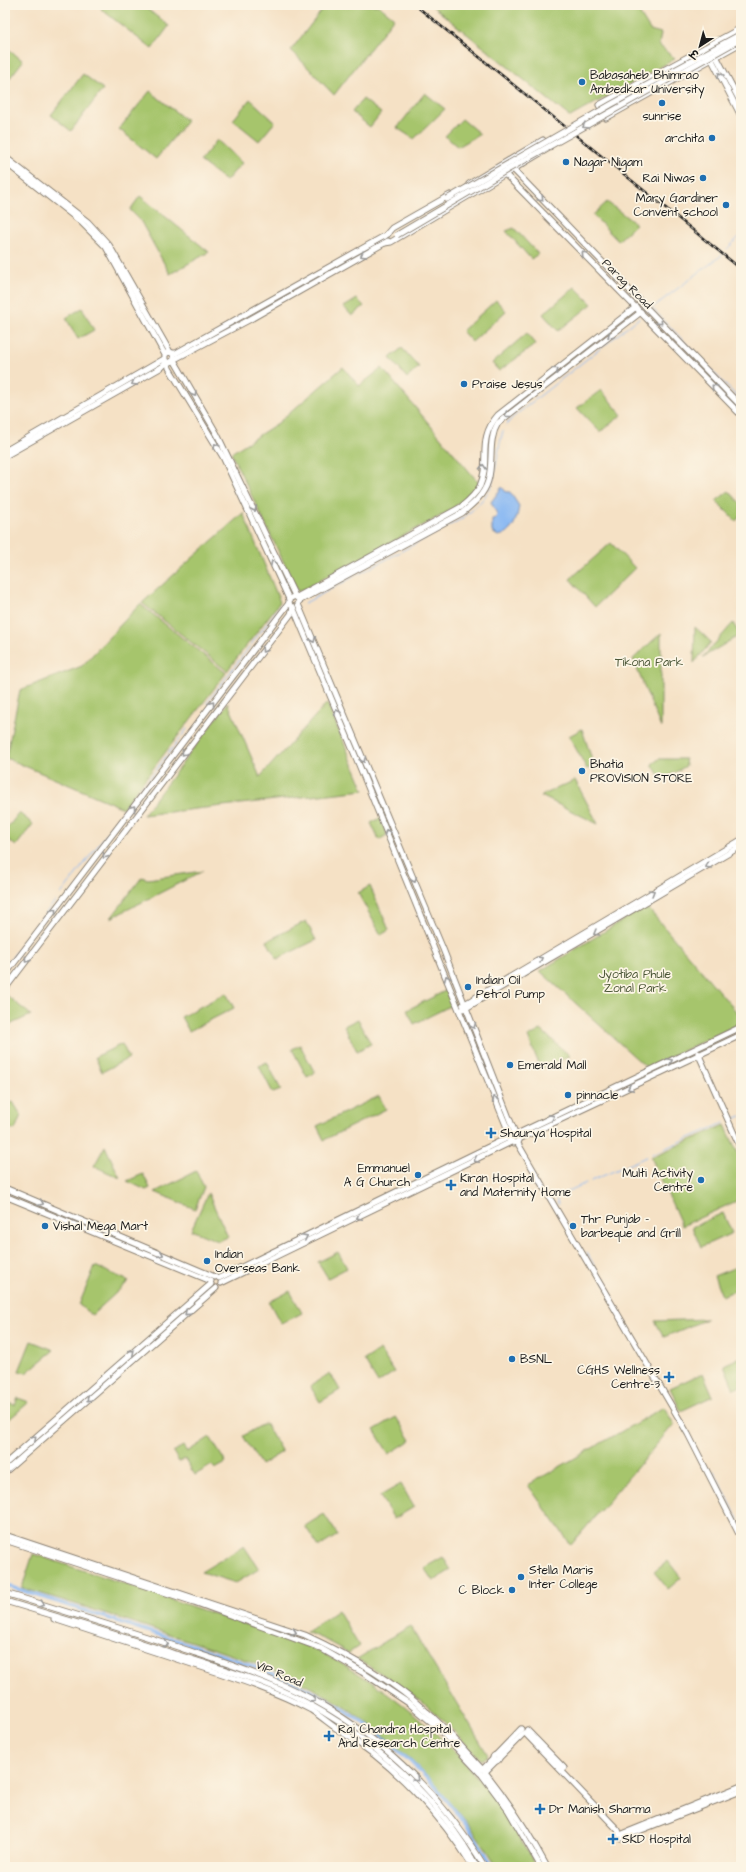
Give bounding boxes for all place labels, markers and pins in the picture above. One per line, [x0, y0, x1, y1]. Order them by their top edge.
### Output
place label: Babasaheb Bhimrao Ambedkar University [590, 67, 705, 99]
marker: Babasaheb Bhimrao Ambedkar University [577, 77, 587, 87]
marker: sunrise [657, 98, 667, 108]
place label: sunrise [642, 108, 682, 125]
place label: archita [665, 130, 704, 147]
marker: archita [707, 133, 717, 143]
place label: Nagar Nigam [574, 154, 643, 172]
marker: Nagar Nigam [561, 157, 571, 167]
place label: Rai Niwas [643, 170, 695, 187]
marker: Rai Niwas [698, 173, 708, 183]
place label: Mary Gardiner Convent school [633, 190, 718, 221]
marker: Mary Gardiner Convent school [721, 200, 731, 210]
place label: Praise Jesus [472, 376, 543, 393]
marker: Praise Jesus [459, 379, 469, 389]
place label: Bhatia PROVISION STORE [590, 756, 692, 787]
marker: Bhatia PROVISION STORE [577, 766, 587, 776]
place label: Indian Oil Petrol Pump [476, 972, 545, 1003]
marker: Indian Oil Petrol Pump [463, 982, 473, 992]
place label: Emerald Mall [518, 1057, 586, 1074]
marker: Emerald Mall [505, 1060, 515, 1070]
place label: pinnacle [576, 1087, 619, 1104]
marker: pinnacle [563, 1090, 573, 1100]
place label: Shaurya Hospital [500, 1125, 591, 1143]
marker: Shaurya Hospital [485, 1127, 497, 1139]
place label: Emmanuel A G Church [344, 1160, 410, 1191]
place label: Multi Activity Centre [622, 1165, 694, 1196]
marker: Emmanuel A G Church [413, 1170, 423, 1180]
place label: Kiran Hospital and Maternity Home [460, 1170, 571, 1202]
marker: Multi Activity Centre [696, 1175, 706, 1185]
marker: Kiran Hospital and Maternity Home [445, 1179, 457, 1191]
place label: Thr Punjab - barbeque and Grill [581, 1211, 681, 1242]
place label: Vishal Mega Mart [53, 1218, 148, 1236]
marker: Vishal Mega Mart [40, 1221, 50, 1231]
marker: Thr Punjab - barbeque and Grill [568, 1221, 578, 1231]
place label: Indian Overseas Bank [215, 1246, 300, 1277]
marker: Indian Overseas Bank [202, 1256, 212, 1266]
place label: BSNL [520, 1351, 553, 1368]
marker: BSNL [507, 1354, 517, 1364]
place label: CGHS Wellness Centre-3 [577, 1362, 660, 1393]
marker: CGHS Wellness Centre-3 [663, 1371, 675, 1383]
place label: Stella Maris Inter College [529, 1562, 598, 1594]
marker: Stella Maris Inter College [516, 1572, 526, 1582]
place label: C Block [459, 1582, 505, 1599]
marker: C Block [507, 1585, 517, 1595]
place label: Raj Chandra Hospital And Research Centre [338, 1721, 461, 1752]
marker: Raj Chandra Hospital And Research Centre [323, 1730, 335, 1742]
place label: Dr Manish Sharma [549, 1801, 651, 1818]
marker: Dr Manish Sharma [534, 1803, 546, 1815]
place label: SKD Hospital [622, 1831, 691, 1848]
marker: SKD Hospital [607, 1833, 619, 1845]

